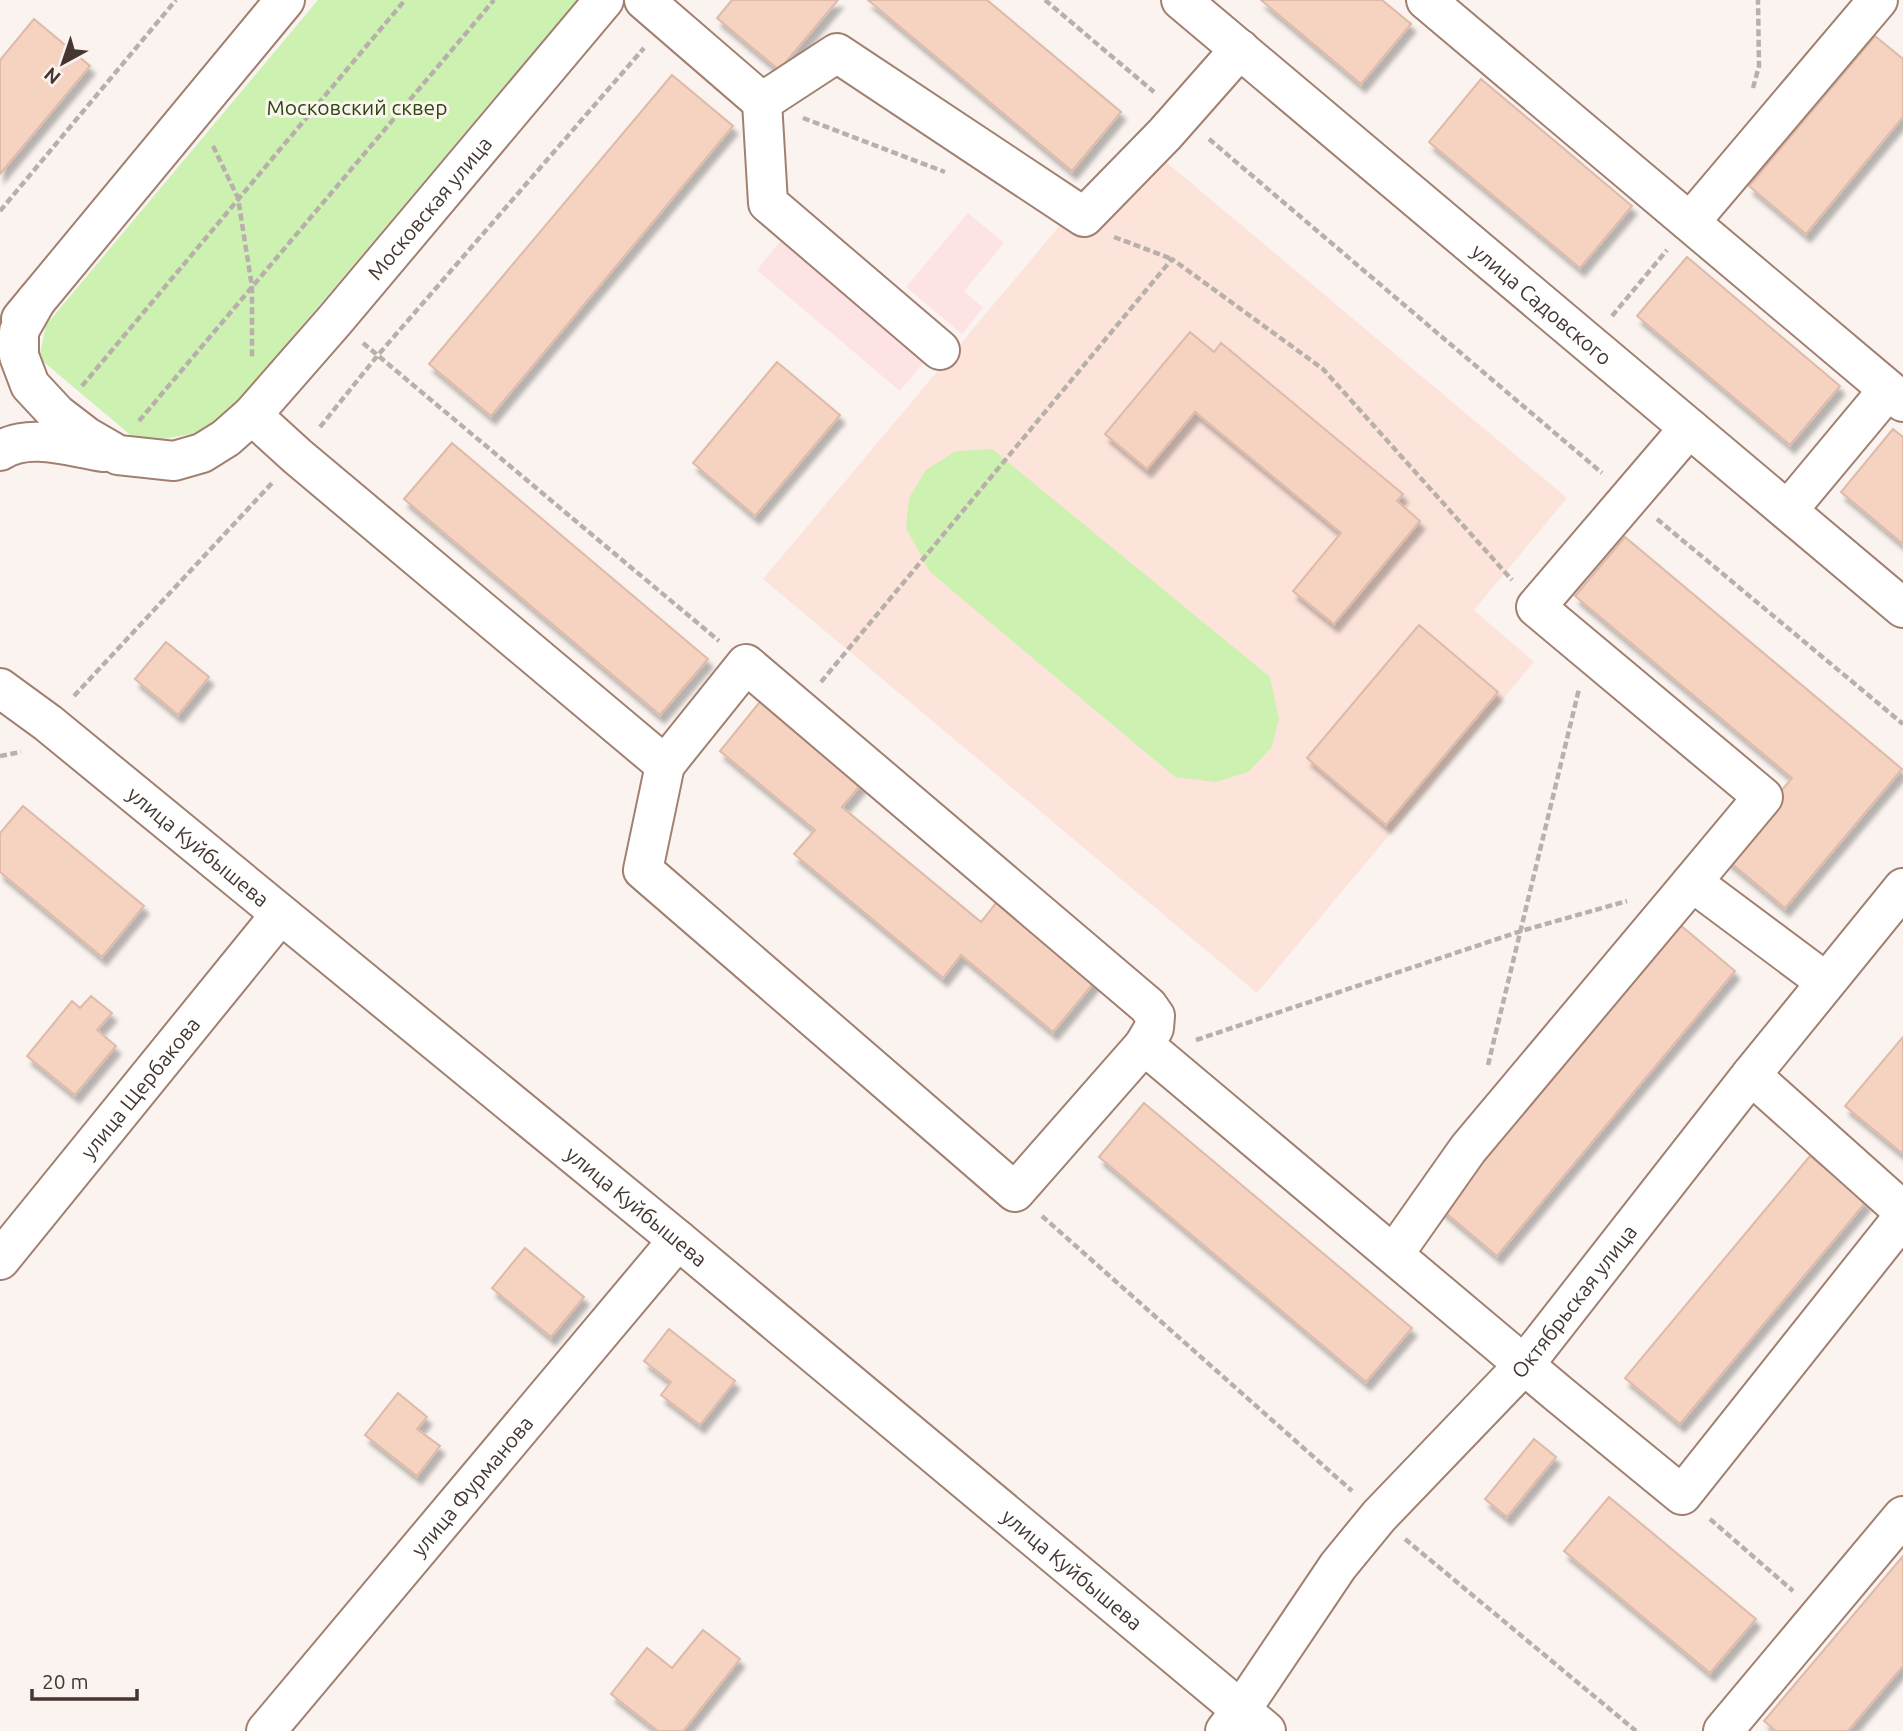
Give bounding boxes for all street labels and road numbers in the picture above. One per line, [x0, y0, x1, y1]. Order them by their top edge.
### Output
street label: Московская улица [362, 131, 496, 284]
street label: улица Садовского [1467, 238, 1617, 370]
street label: улица Куйбышева [123, 781, 274, 911]
street label: улица Щербакова [75, 1012, 204, 1163]
street label: улица Куйбышева [561, 1141, 712, 1271]
street label: Октябрьская улица [1506, 1220, 1641, 1383]
street label: улица Фурманова [406, 1411, 537, 1561]
street label: улица Куйбышева [997, 1504, 1147, 1635]

